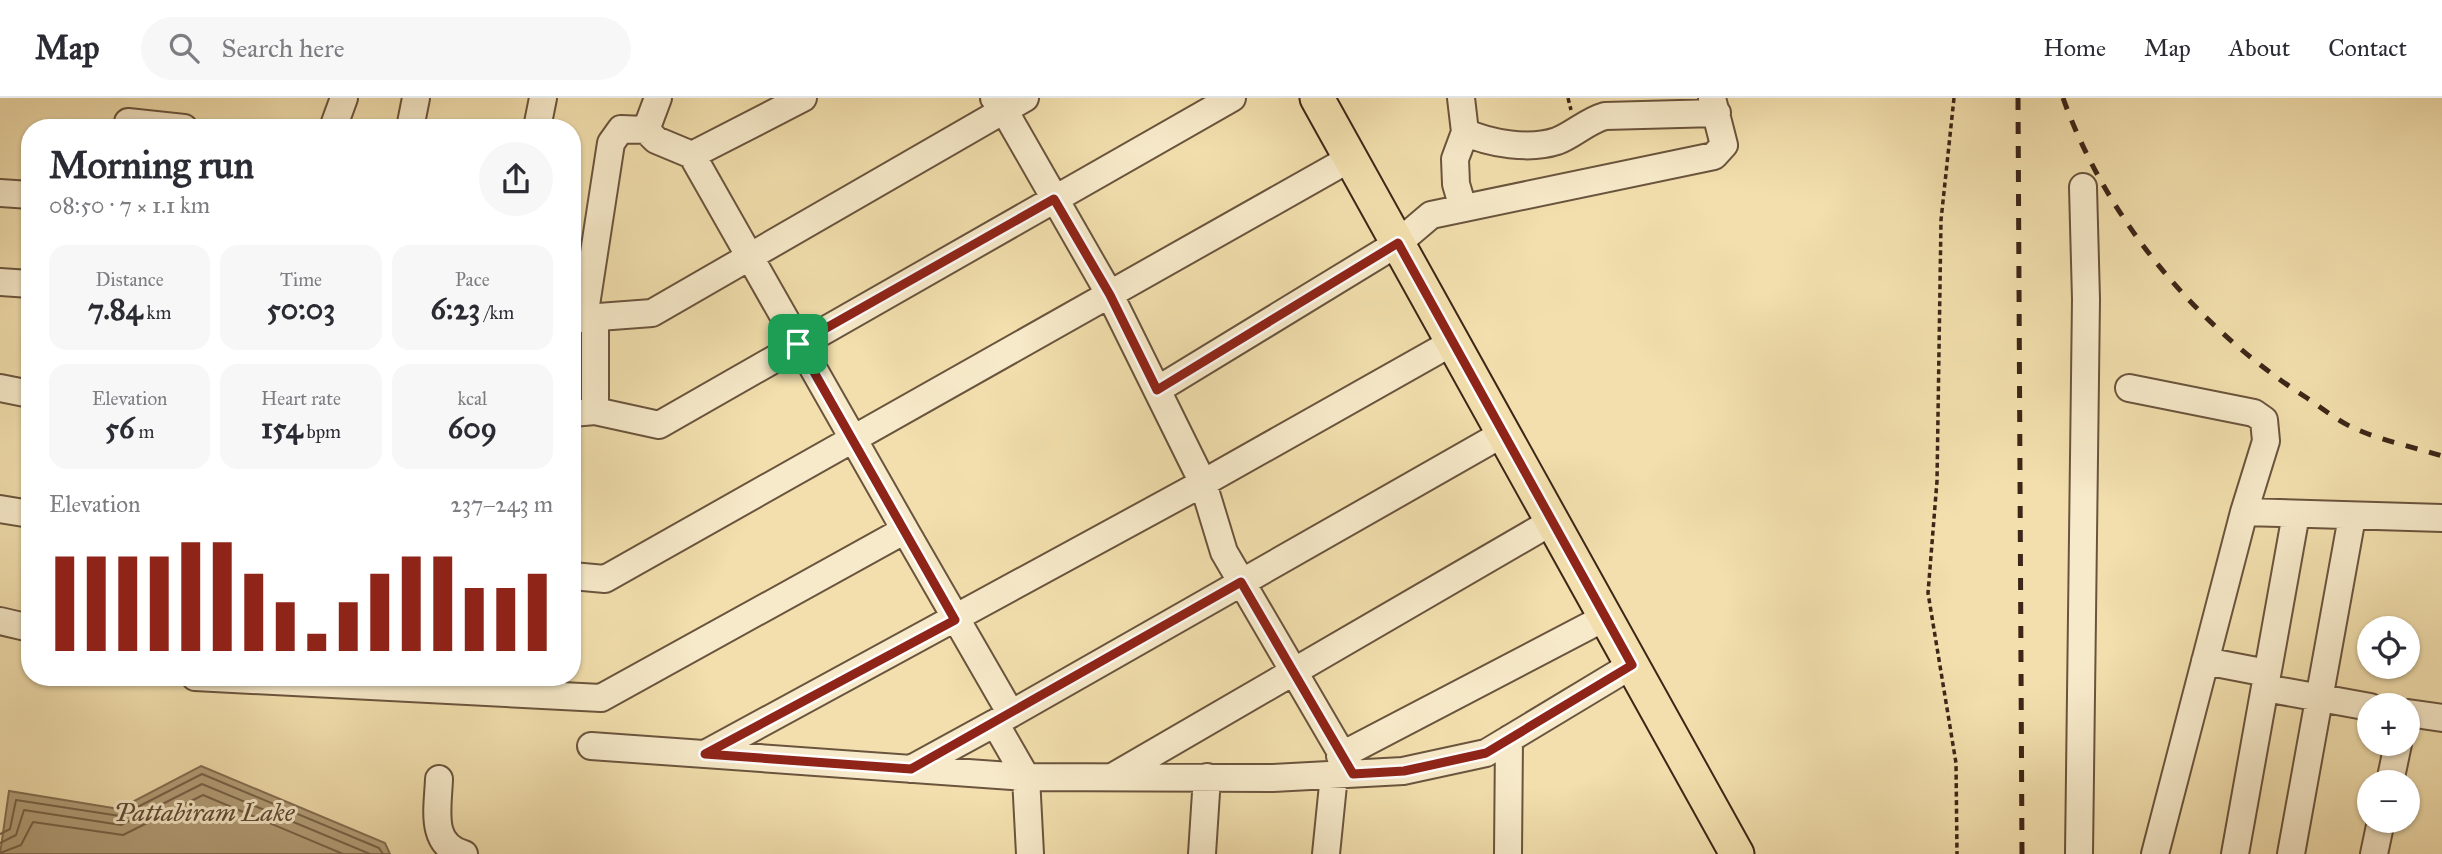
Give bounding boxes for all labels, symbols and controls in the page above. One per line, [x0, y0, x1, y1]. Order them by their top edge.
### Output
search box [141, 17, 631, 80]
text: Map [35, 28, 99, 68]
icon: search [165, 29, 203, 67]
text: Search here [221, 32, 345, 64]
text: Home [2043, 33, 2106, 63]
text: Map [2144, 33, 2191, 63]
text: About [2229, 33, 2290, 63]
text: Contact [2328, 33, 2407, 63]
text: Morning run [49, 142, 254, 188]
button: share [479, 142, 553, 216]
text: 08:50 · 7 × 1.1 km [49, 191, 210, 219]
text: Distance [96, 268, 164, 291]
text: Time [280, 268, 322, 291]
text: Pace [455, 268, 490, 291]
text: 7.84 [88, 291, 142, 327]
text: 50:03 [267, 291, 335, 327]
text: 6:23 [430, 291, 480, 327]
text: km [142, 301, 171, 324]
text: /km [480, 301, 514, 324]
pin [768, 314, 828, 374]
icon: arrive [779, 325, 817, 363]
text: Elevation [92, 387, 167, 410]
text: Heart rate [261, 387, 341, 410]
text: kcal [457, 387, 487, 410]
text: 56 [105, 410, 134, 446]
text: 154 [261, 410, 302, 446]
text: 609 [448, 410, 497, 446]
text: m [134, 420, 154, 443]
text: bpm [302, 420, 341, 443]
text: Elevation [49, 490, 140, 518]
text: 237–243 m [451, 490, 553, 518]
map controls [2357, 616, 2420, 833]
button: locate [2357, 616, 2420, 679]
button: + [2357, 693, 2420, 756]
button: − [2357, 770, 2420, 833]
water label: Pattabiram Lake [114, 796, 296, 828]

